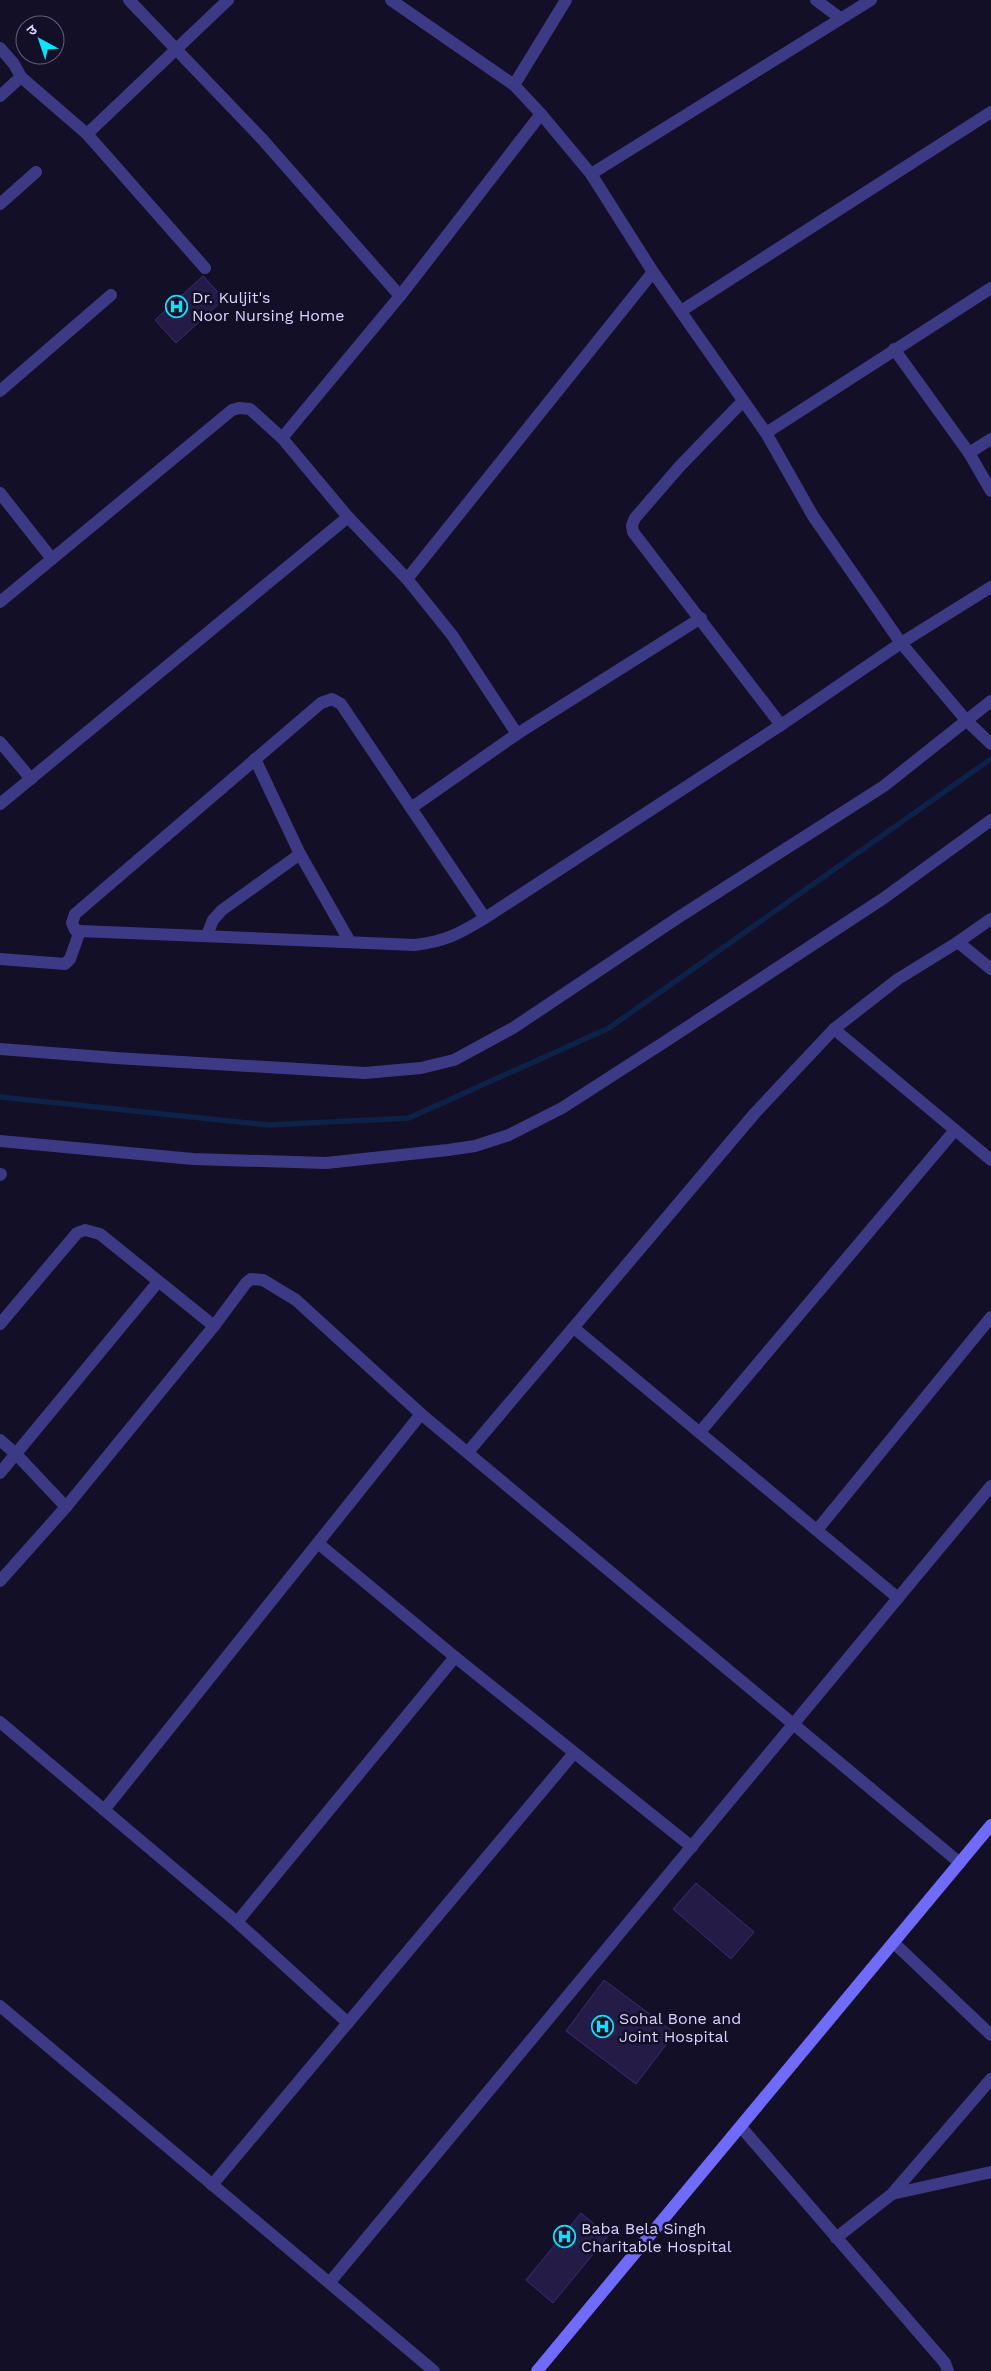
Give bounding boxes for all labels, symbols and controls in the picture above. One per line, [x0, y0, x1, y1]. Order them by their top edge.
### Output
north arrow [15, 15, 65, 65]
text: उ [23, 21, 41, 39]
place label: Dr. Kuljit's Noor Nursing Home [192, 288, 344, 325]
hospital icon: Dr. Kuljit's Noor Nursing Home [164, 294, 188, 318]
place label: Sohal Bone and Joint Hospital [619, 2009, 741, 2046]
hospital icon: Sohal Bone and Joint Hospital [591, 2015, 615, 2039]
place label: Baba Bela Singh Charitable Hospital [581, 2219, 732, 2256]
hospital icon: Baba Bela Singh Charitable Hospital [553, 2225, 577, 2249]

